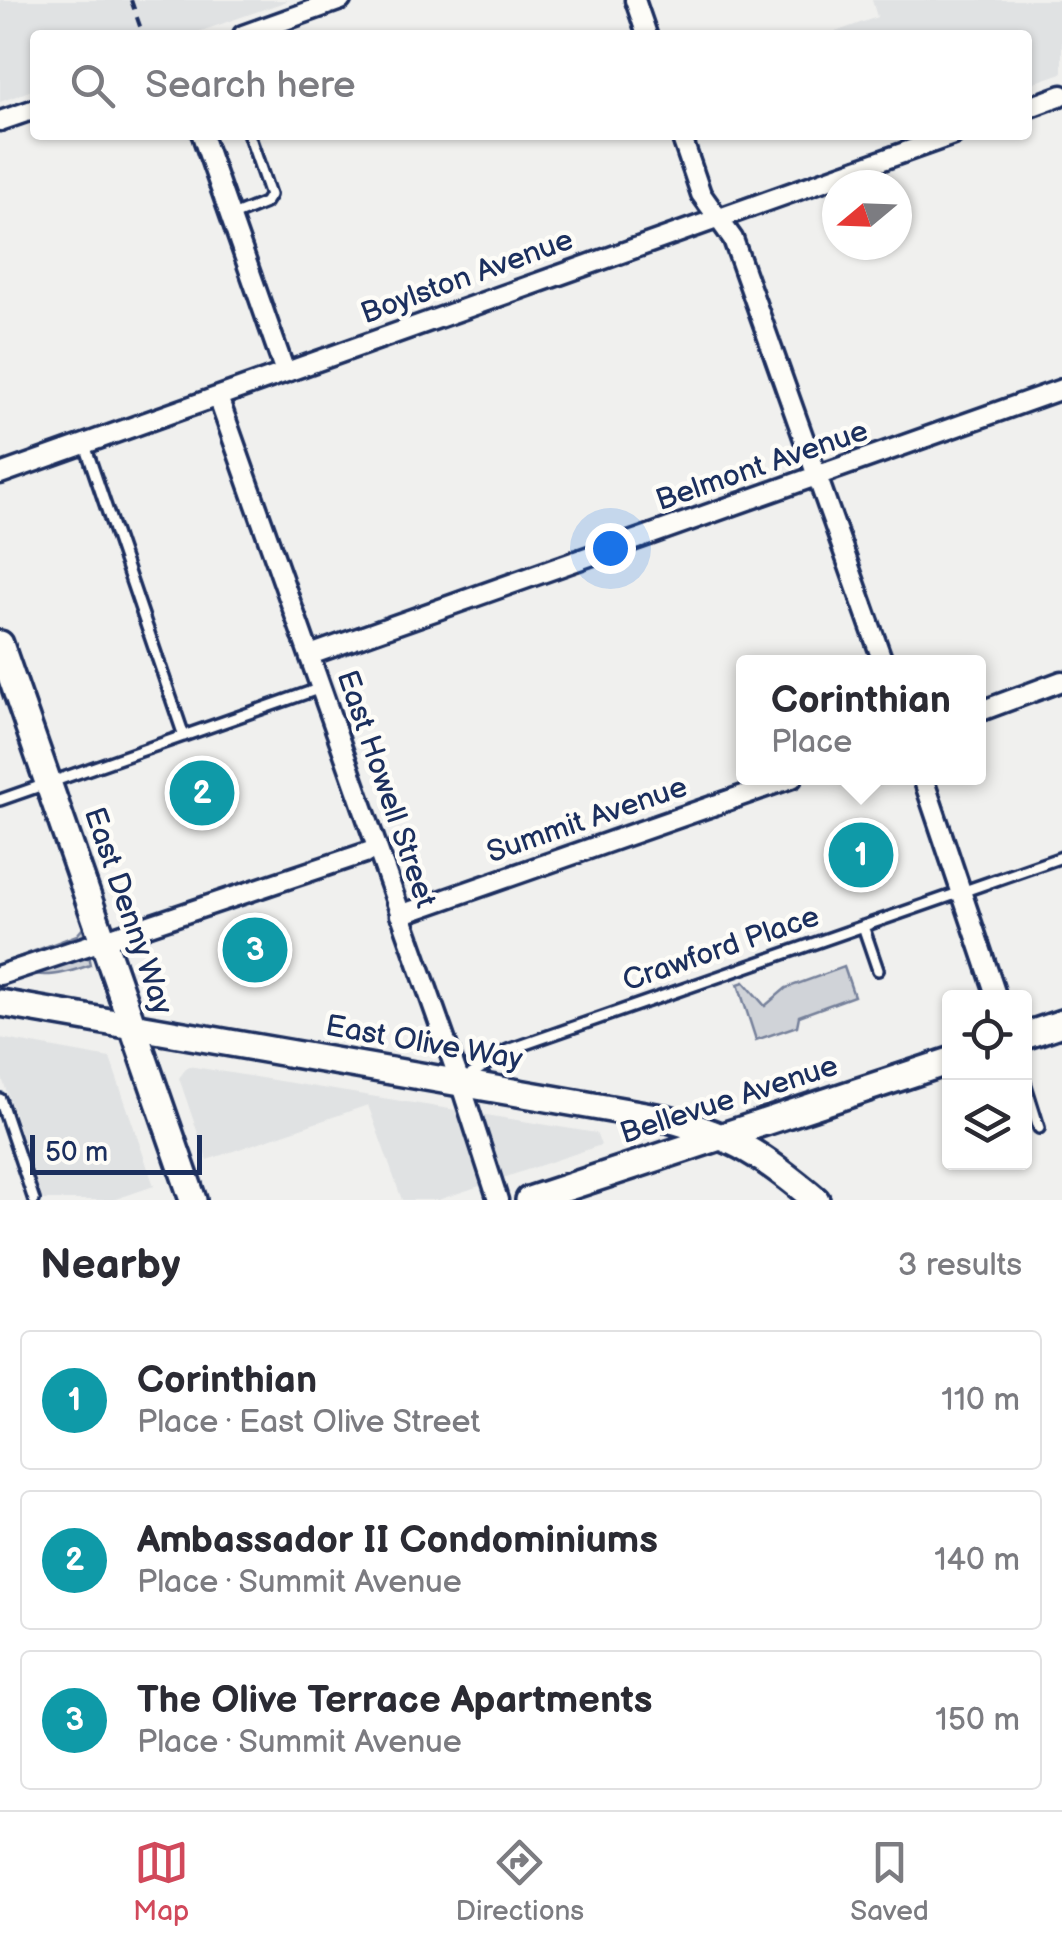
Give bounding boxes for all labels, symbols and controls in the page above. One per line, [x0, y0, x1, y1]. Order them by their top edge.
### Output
search box [30, 30, 1032, 140]
icon: search [65, 58, 120, 113]
text: Search here [145, 63, 356, 108]
north arrow [822, 170, 912, 260]
street label: Boylston Avenue [356, 222, 578, 332]
street label: Belmont Avenue [651, 413, 873, 519]
your location [585, 523, 636, 574]
popup [736, 655, 986, 785]
street label: East Howell Street [329, 666, 443, 912]
text: Corinthian [771, 678, 951, 723]
text: Place [771, 723, 852, 762]
pin: 2 [170, 756, 234, 830]
street label: Summit Avenue [482, 769, 692, 871]
street label: East Denny Way [76, 803, 180, 1020]
pin: 1 [828, 818, 894, 892]
street label: Crawford Place [618, 899, 824, 999]
pin: 3 [222, 912, 288, 988]
map controls [942, 990, 1032, 1170]
button: locate [942, 990, 1032, 1080]
street label: East Olive Way [323, 1008, 526, 1078]
street label: Bellevue Avenue [616, 1048, 842, 1152]
button: layers [942, 1080, 1032, 1170]
scale bar [30, 1130, 202, 1174]
text: 50 m [45, 1136, 108, 1169]
text: Nearby [40, 1240, 180, 1291]
text: 3 results [898, 1246, 1022, 1285]
text: Corinthian [137, 1358, 317, 1403]
text: 1 [68, 1381, 81, 1420]
text: 110 m [941, 1381, 1020, 1420]
text: Place · East Olive Street [137, 1403, 480, 1442]
text: Ambassador II Condominiums [137, 1518, 658, 1563]
text: 2 [65, 1541, 84, 1580]
text: 140 m [934, 1541, 1020, 1580]
text: Place · Summit Avenue [137, 1563, 462, 1602]
text: The Olive Terrace Apartments [137, 1678, 653, 1723]
text: 3 [65, 1701, 84, 1740]
text: 150 m [935, 1701, 1020, 1740]
text: Place · Summit Avenue [137, 1723, 462, 1762]
tab: Map [133, 1835, 189, 1928]
tab: Directions [455, 1835, 584, 1928]
tab: Saved [850, 1835, 929, 1928]

